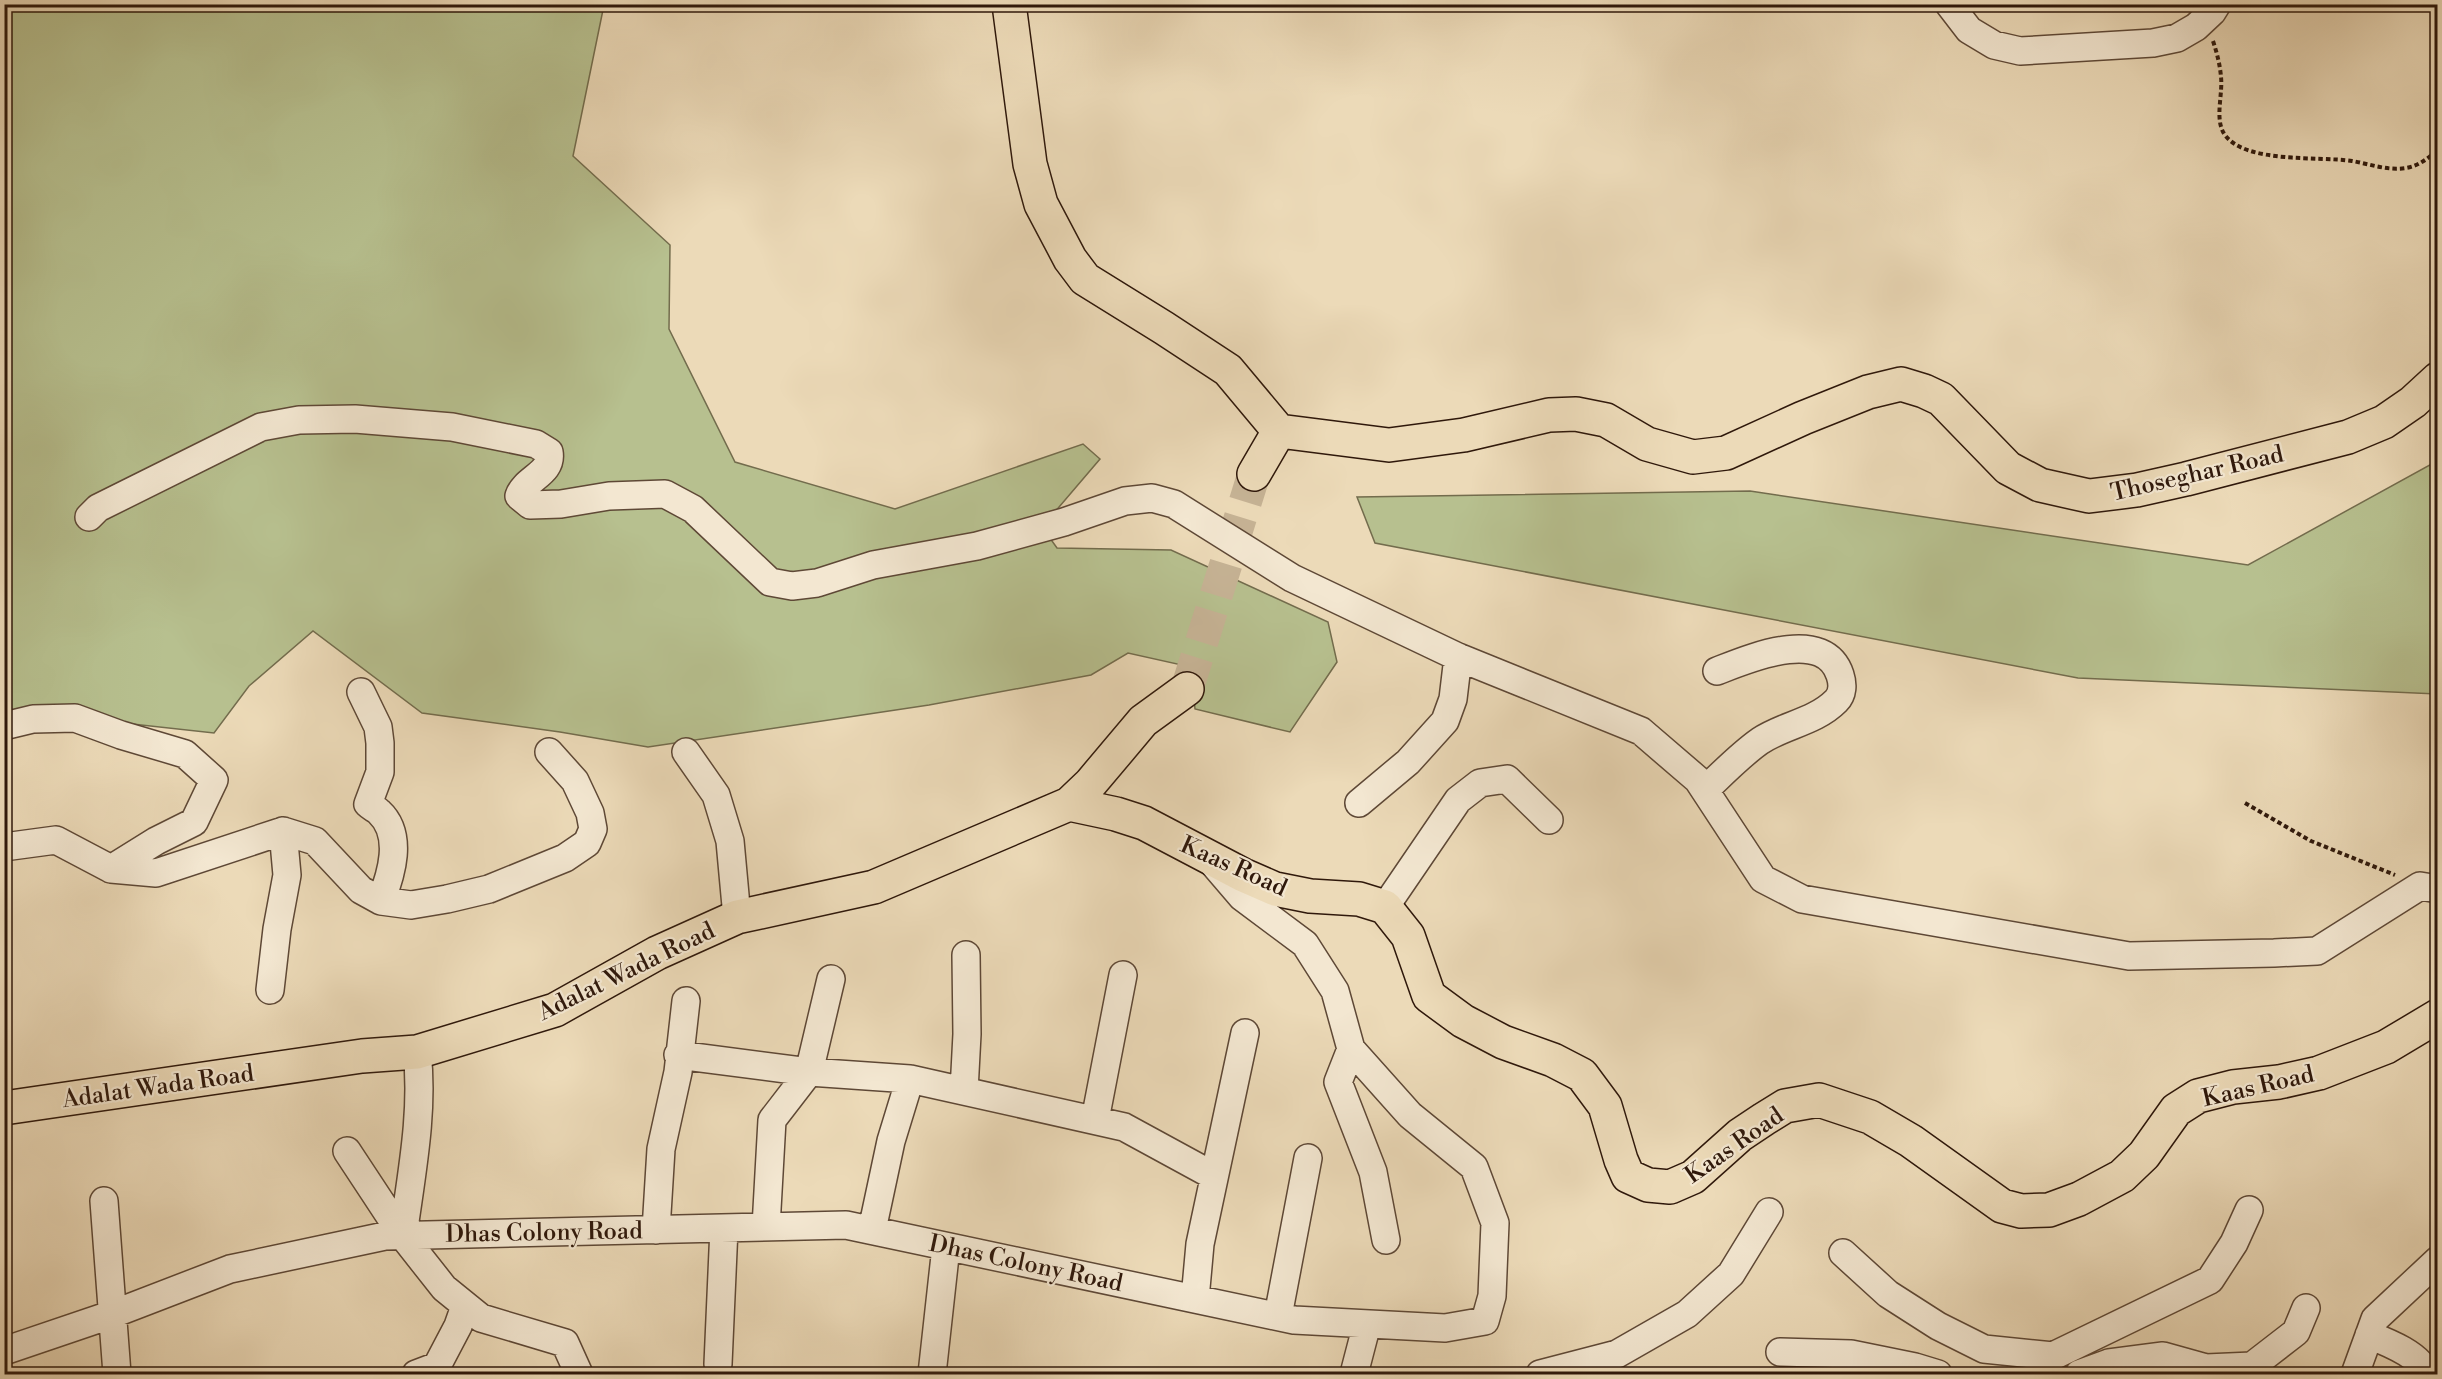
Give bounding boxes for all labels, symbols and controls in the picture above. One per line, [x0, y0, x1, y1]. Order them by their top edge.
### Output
street label: Thoseghar Road [2108, 439, 2287, 508]
street label: Kaas Road [1175, 830, 1292, 904]
street label: Adalat Wada Road [532, 916, 720, 1028]
street label: Adalat Wada Road [59, 1059, 256, 1115]
street label: Kaas Road [2199, 1059, 2317, 1114]
street label: Kaas Road [1679, 1101, 1790, 1191]
street label: Dhas Colony Road [445, 1216, 643, 1250]
street label: Dhas Colony Road [926, 1229, 1126, 1299]

